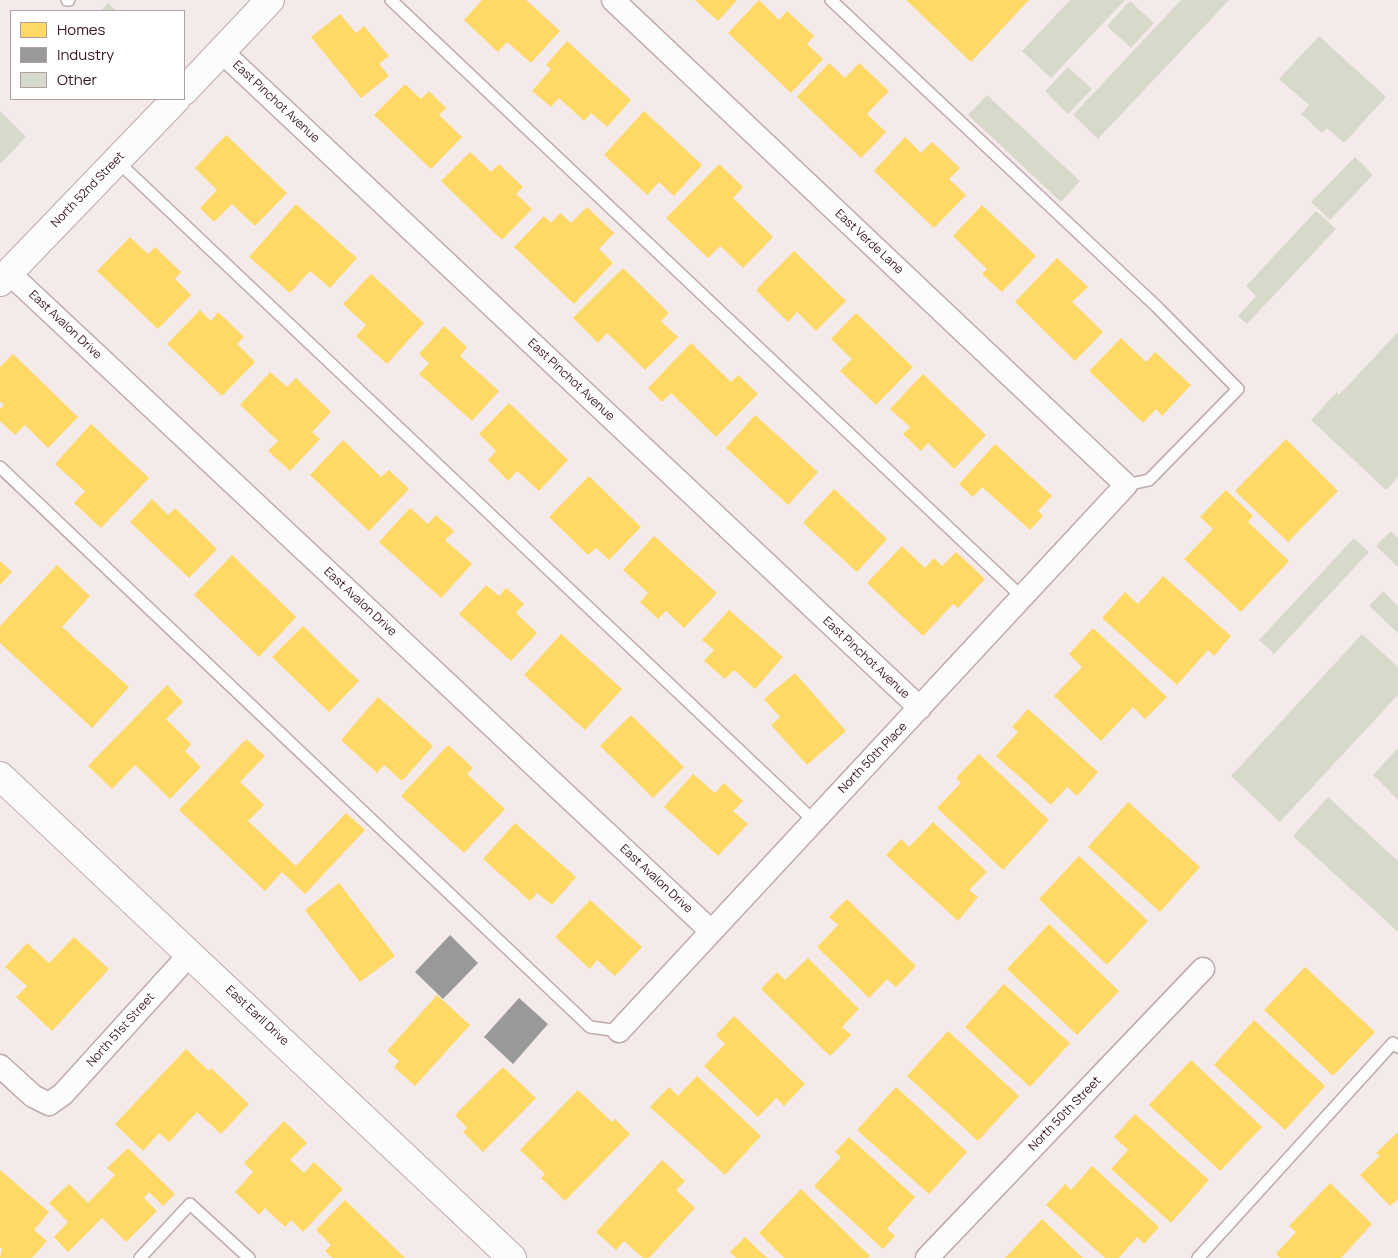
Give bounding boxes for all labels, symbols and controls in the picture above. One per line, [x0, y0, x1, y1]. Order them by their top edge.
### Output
legend [10, 10, 185, 100]
text: Homes [57, 19, 105, 40]
text: Industry [57, 44, 114, 65]
street label: East Pinchot Avenue [230, 58, 322, 146]
text: Other [57, 69, 97, 90]
street label: North 52nd Street [48, 149, 128, 231]
street label: East Verde Lane [832, 207, 906, 277]
street label: East Avalon Drive [26, 288, 104, 362]
street label: East Pinchot Avenue [525, 336, 617, 424]
street label: East Avalon Drive [321, 565, 399, 639]
street label: East Pinchot Avenue [820, 614, 912, 702]
street label: North 50th Place [836, 720, 910, 796]
street label: East Avalon Drive [617, 842, 695, 916]
street label: East Earll Drive [223, 983, 291, 1049]
street label: North 51st Street [84, 990, 158, 1070]
street label: North 50th Street [1026, 1074, 1104, 1154]

